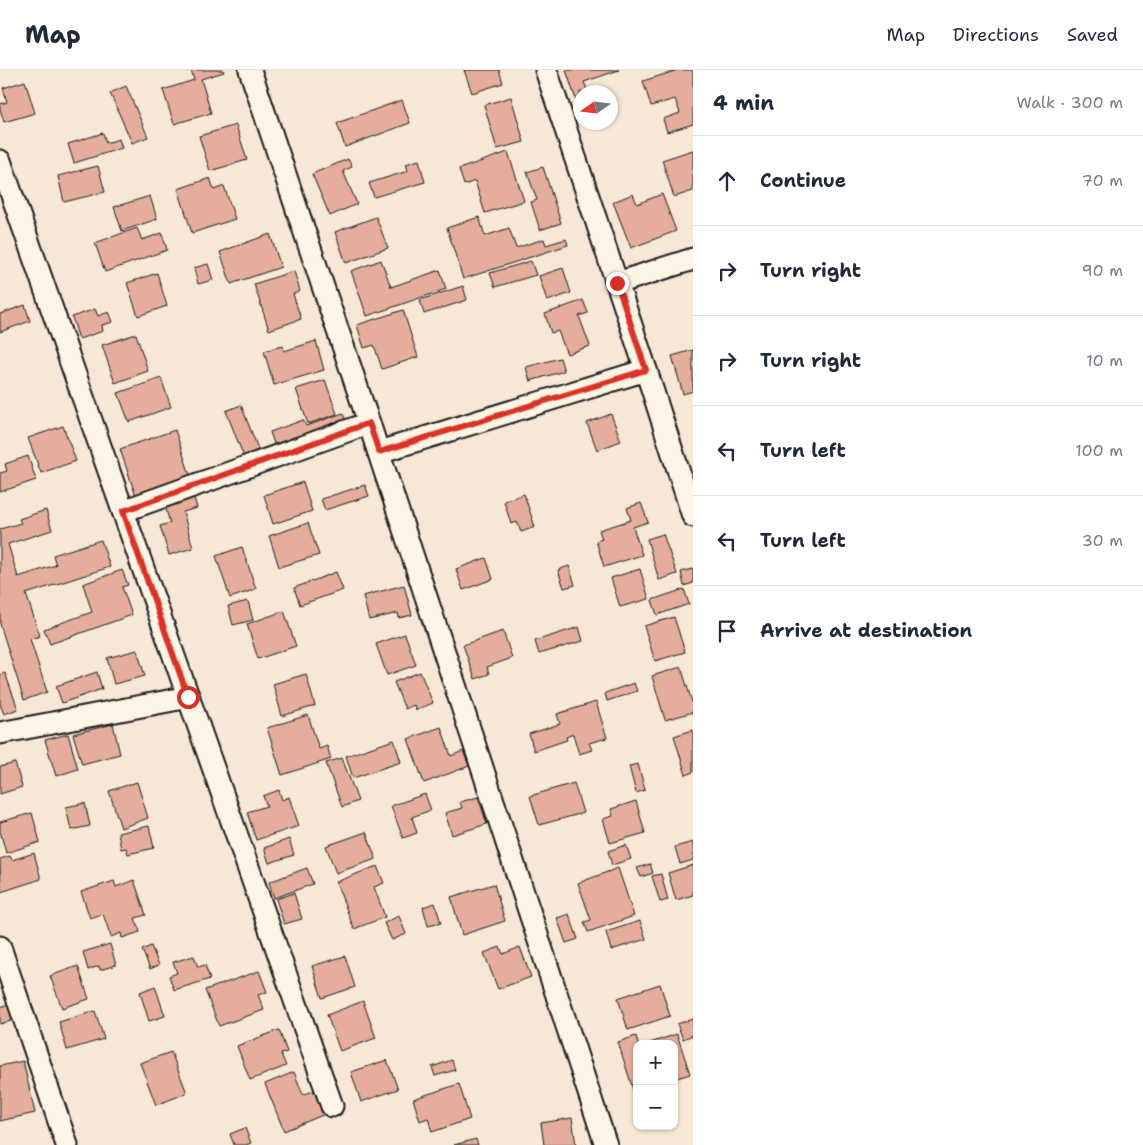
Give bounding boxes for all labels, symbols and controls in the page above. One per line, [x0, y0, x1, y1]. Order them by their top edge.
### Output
text: Map [25, 19, 81, 51]
text: Map [887, 23, 925, 47]
text: Directions [953, 23, 1039, 47]
text: Saved [1067, 23, 1118, 47]
north arrow [573, 85, 618, 130]
text: 4 min [713, 89, 774, 117]
text: Walk · 300 m [1016, 92, 1123, 113]
icon: ahead [713, 167, 741, 195]
text: Continue [760, 168, 846, 193]
text: 70 m [1082, 170, 1123, 191]
icon: right [713, 257, 741, 285]
text: Turn right [760, 258, 861, 283]
text: 90 m [1082, 260, 1123, 281]
route end [606, 272, 629, 295]
icon: right [713, 347, 741, 375]
text: Turn right [760, 348, 861, 373]
text: 10 m [1086, 350, 1123, 371]
icon: left [713, 437, 741, 465]
text: Turn left [760, 438, 846, 463]
text: 100 m [1075, 440, 1123, 461]
icon: left [713, 527, 741, 555]
text: Turn left [760, 528, 846, 553]
text: 30 m [1082, 530, 1123, 551]
icon: arrive [713, 617, 741, 645]
text: Arrive at destination [760, 618, 972, 643]
route start [177, 686, 200, 709]
map controls [633, 1040, 678, 1130]
button: + [633, 1040, 678, 1085]
button: − [633, 1085, 678, 1130]

